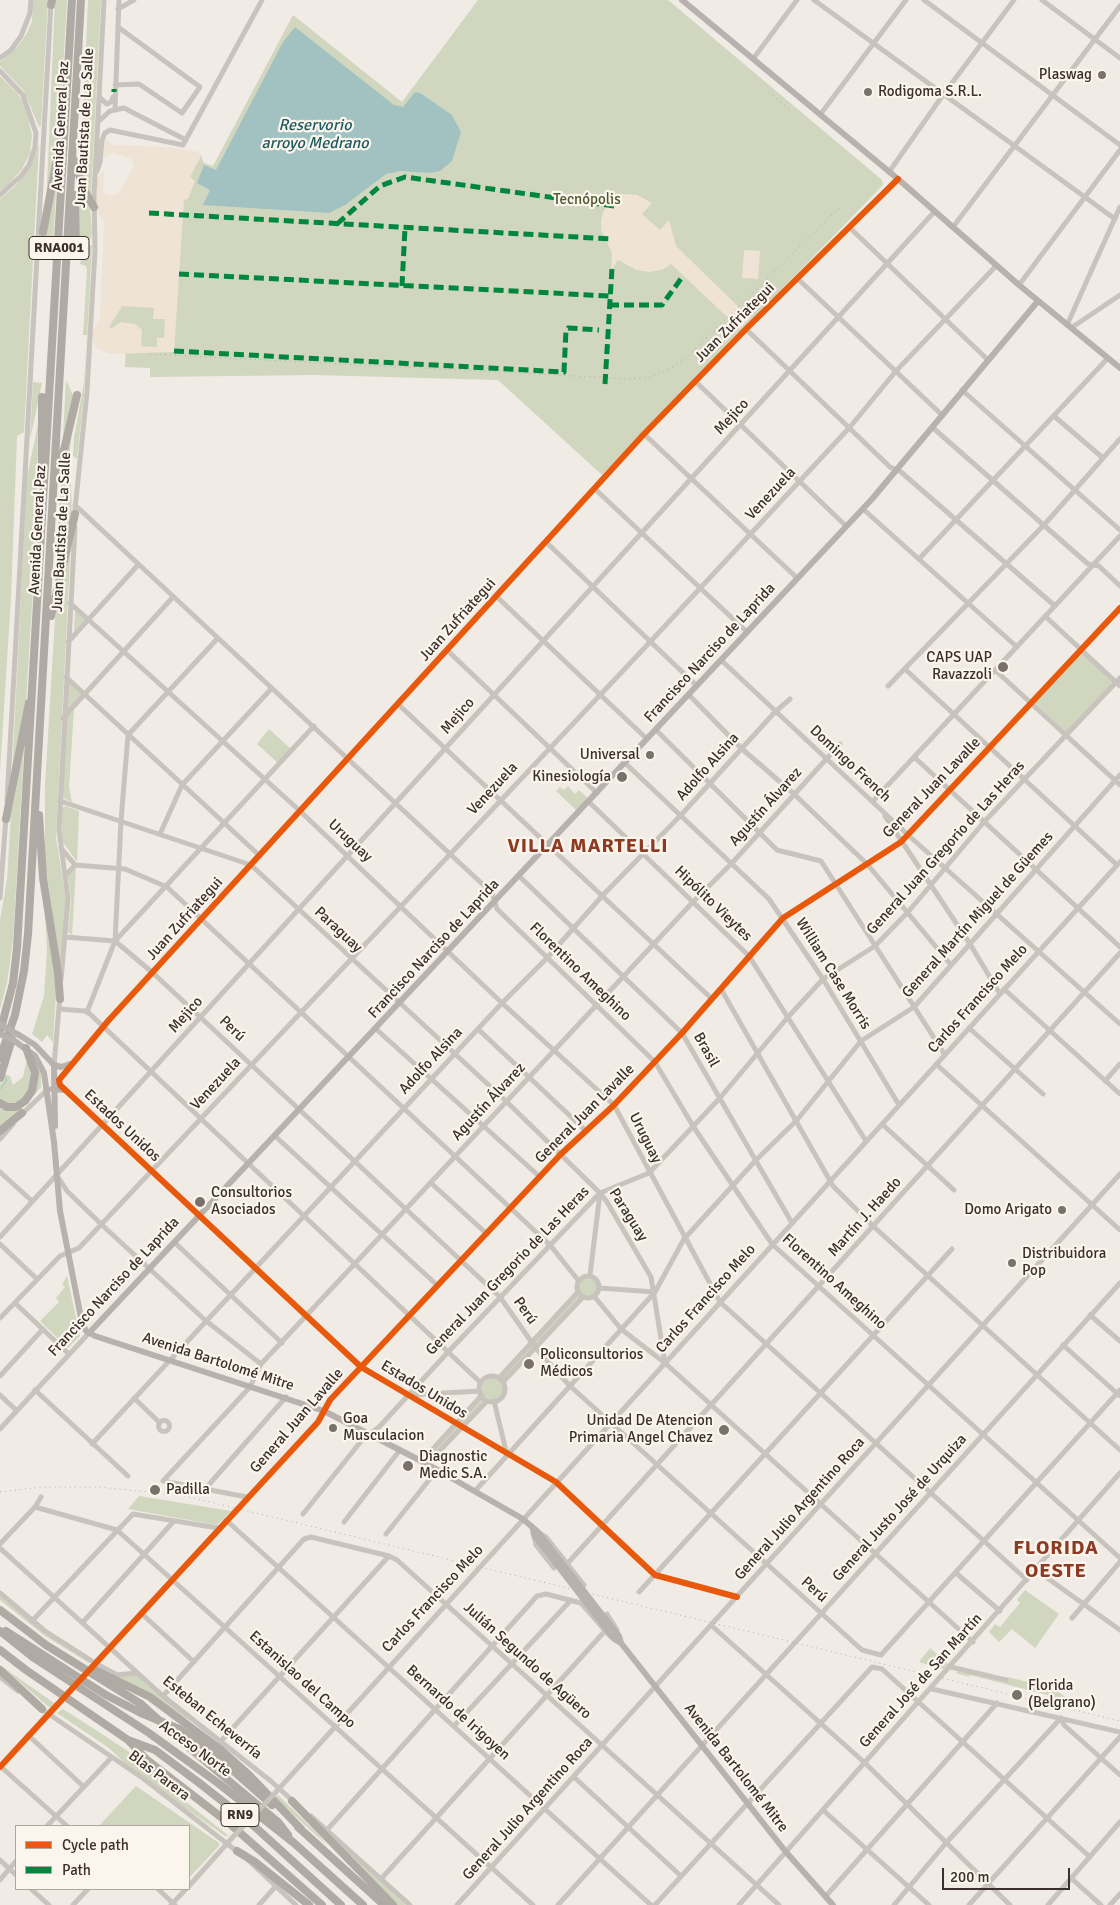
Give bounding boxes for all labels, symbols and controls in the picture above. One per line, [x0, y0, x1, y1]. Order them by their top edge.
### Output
street label: Juan Bautista de La Salle [72, 47, 98, 209]
street label: Avenida General Paz [49, 61, 73, 191]
place label: Plaswag [1039, 66, 1092, 84]
marker: Plaswag [1096, 69, 1108, 81]
place label: Rodigoma S.R.L. [878, 83, 982, 101]
marker: Rodigoma S.R.L. [862, 86, 874, 98]
water label: Reservorio arroyo Medrano [261, 116, 369, 154]
park label: Tecnópolis [553, 191, 621, 209]
road number: RNA001 [29, 237, 89, 260]
street label: Juan Zufriategui [691, 279, 779, 367]
street label: Mejico [711, 395, 753, 439]
street label: Juan Bautista de La Salle [49, 451, 75, 613]
street label: Venezuela [742, 464, 800, 524]
street label: Avenida General Paz [26, 465, 50, 595]
street label: Juan Zufriategui [416, 575, 500, 665]
street label: Francisco Narciso de Laprida [641, 580, 779, 726]
place label: CAPS UAP Ravazzoli [926, 649, 992, 684]
marker: CAPS UAP Ravazzoli [996, 660, 1010, 674]
street label: Mejico [437, 694, 479, 738]
street label: Domingo French [806, 722, 894, 806]
street label: Adolfo Alsina [673, 729, 743, 805]
street label: General Juan Lavalle [879, 734, 985, 842]
place label: Universal [580, 746, 640, 764]
marker: Universal [644, 749, 656, 761]
street label: General Juan Gregorio de Las Heras [863, 757, 1029, 939]
street label: Venezuela [464, 759, 522, 819]
street label: Agustín Álvarez [726, 764, 806, 850]
place label: Kinesiología [532, 768, 611, 786]
marker: Kinesiología [615, 770, 629, 784]
street label: Uruguay [324, 816, 376, 866]
street label: General Martín Miguel de Güemes [899, 828, 1057, 1002]
district label: VILLA MARTELLI [506, 835, 670, 859]
street label: Hipólito Vieytes [670, 863, 756, 945]
street label: Juan Zufriategui [143, 874, 227, 964]
street label: Francisco Narciso de Laprida [365, 876, 503, 1022]
street label: Paraguay [310, 903, 366, 957]
street label: William Case Morris [791, 915, 875, 1033]
street label: Florentino Ameghino [525, 919, 635, 1025]
street label: Carlos Francisco Melo [924, 941, 1032, 1057]
street label: Mejico [165, 993, 207, 1037]
street label: Perú [215, 1012, 249, 1046]
street label: Adolfo Alsina [395, 1024, 467, 1098]
street label: Brasil [689, 1029, 723, 1071]
street label: Venezuela [187, 1054, 245, 1114]
street label: Agustín Álvarez [448, 1059, 530, 1145]
street label: General Juan Lavalle [532, 1061, 638, 1167]
street label: Estados Unidos [80, 1086, 164, 1166]
street label: Uruguay [625, 1110, 665, 1166]
street label: Martín J. Haedo [825, 1173, 905, 1261]
street label: General Juan Gregorio de Las Heras [422, 1183, 594, 1359]
place label: Consultorios Asociados [211, 1184, 292, 1219]
street label: Paraguay [605, 1185, 651, 1245]
marker: Consultorios Asociados [193, 1195, 207, 1209]
place label: Domo Arigato [964, 1201, 1052, 1219]
marker: Domo Arigato [1056, 1204, 1068, 1216]
street label: Francisco Narciso de Laprida [45, 1214, 183, 1360]
street label: Florentino Ameghino [778, 1230, 890, 1334]
street label: Carlos Francisco Melo [652, 1241, 760, 1357]
place label: Distribuidora Pop [1022, 1245, 1106, 1280]
marker: Distribuidora Pop [1006, 1257, 1018, 1269]
street label: Perú [509, 1294, 541, 1328]
street label: Avenida Bartolomé Mitre [140, 1329, 296, 1395]
place label: Policonsultorios Médicos [540, 1346, 643, 1381]
street label: Estados Unidos [377, 1357, 471, 1423]
marker: Policonsultorios Médicos [522, 1357, 536, 1371]
street label: General Juan Lavalle [247, 1365, 347, 1477]
place label: Goa Musculacion [343, 1410, 424, 1445]
place label: Unidad De Atencion Primaria Angel Chavez [569, 1412, 713, 1447]
marker: Goa Musculacion [327, 1422, 339, 1434]
marker: Unidad De Atencion Primaria Angel Chavez [717, 1423, 731, 1437]
street label: General Justo José de Urquiza [829, 1431, 971, 1585]
street label: General Julio Argentino Roca [731, 1434, 869, 1584]
place label: Diagnostic Medic S.A. [419, 1448, 487, 1483]
marker: Diagnostic Medic S.A. [401, 1459, 415, 1473]
place label: Padilla [166, 1481, 210, 1499]
marker: Padilla [148, 1483, 162, 1497]
district label: FLORIDA OESTE [1012, 1537, 1100, 1584]
street label: Carlos Francisco Melo [379, 1542, 487, 1656]
street label: Perú [797, 1573, 831, 1607]
street label: Julián Segundo de Agüero [459, 1599, 595, 1723]
street label: General José de San Martín [856, 1610, 986, 1752]
street label: Estanislao del Campo [245, 1627, 359, 1733]
street label: Bernardo de Irigoyen [402, 1662, 514, 1764]
street label: Esteban Echeverría [159, 1672, 265, 1764]
place label: Florida (Belgrano) [1028, 1677, 1096, 1712]
marker: Florida (Belgrano) [1010, 1688, 1024, 1702]
street label: Avenida Bartolomé Mitre [680, 1700, 792, 1836]
street label: Acceso Norte [155, 1717, 235, 1781]
street label: General Julio Argentino Roca [459, 1734, 597, 1884]
street label: Blas Parera [125, 1747, 193, 1805]
road number: RN9 [221, 1804, 259, 1826]
legend [15, 1825, 190, 1890]
text: Cycle path [62, 1836, 129, 1854]
scale bar [945, 1858, 1072, 1890]
text: Path [62, 1861, 91, 1879]
text: 200 m [950, 1868, 990, 1886]

